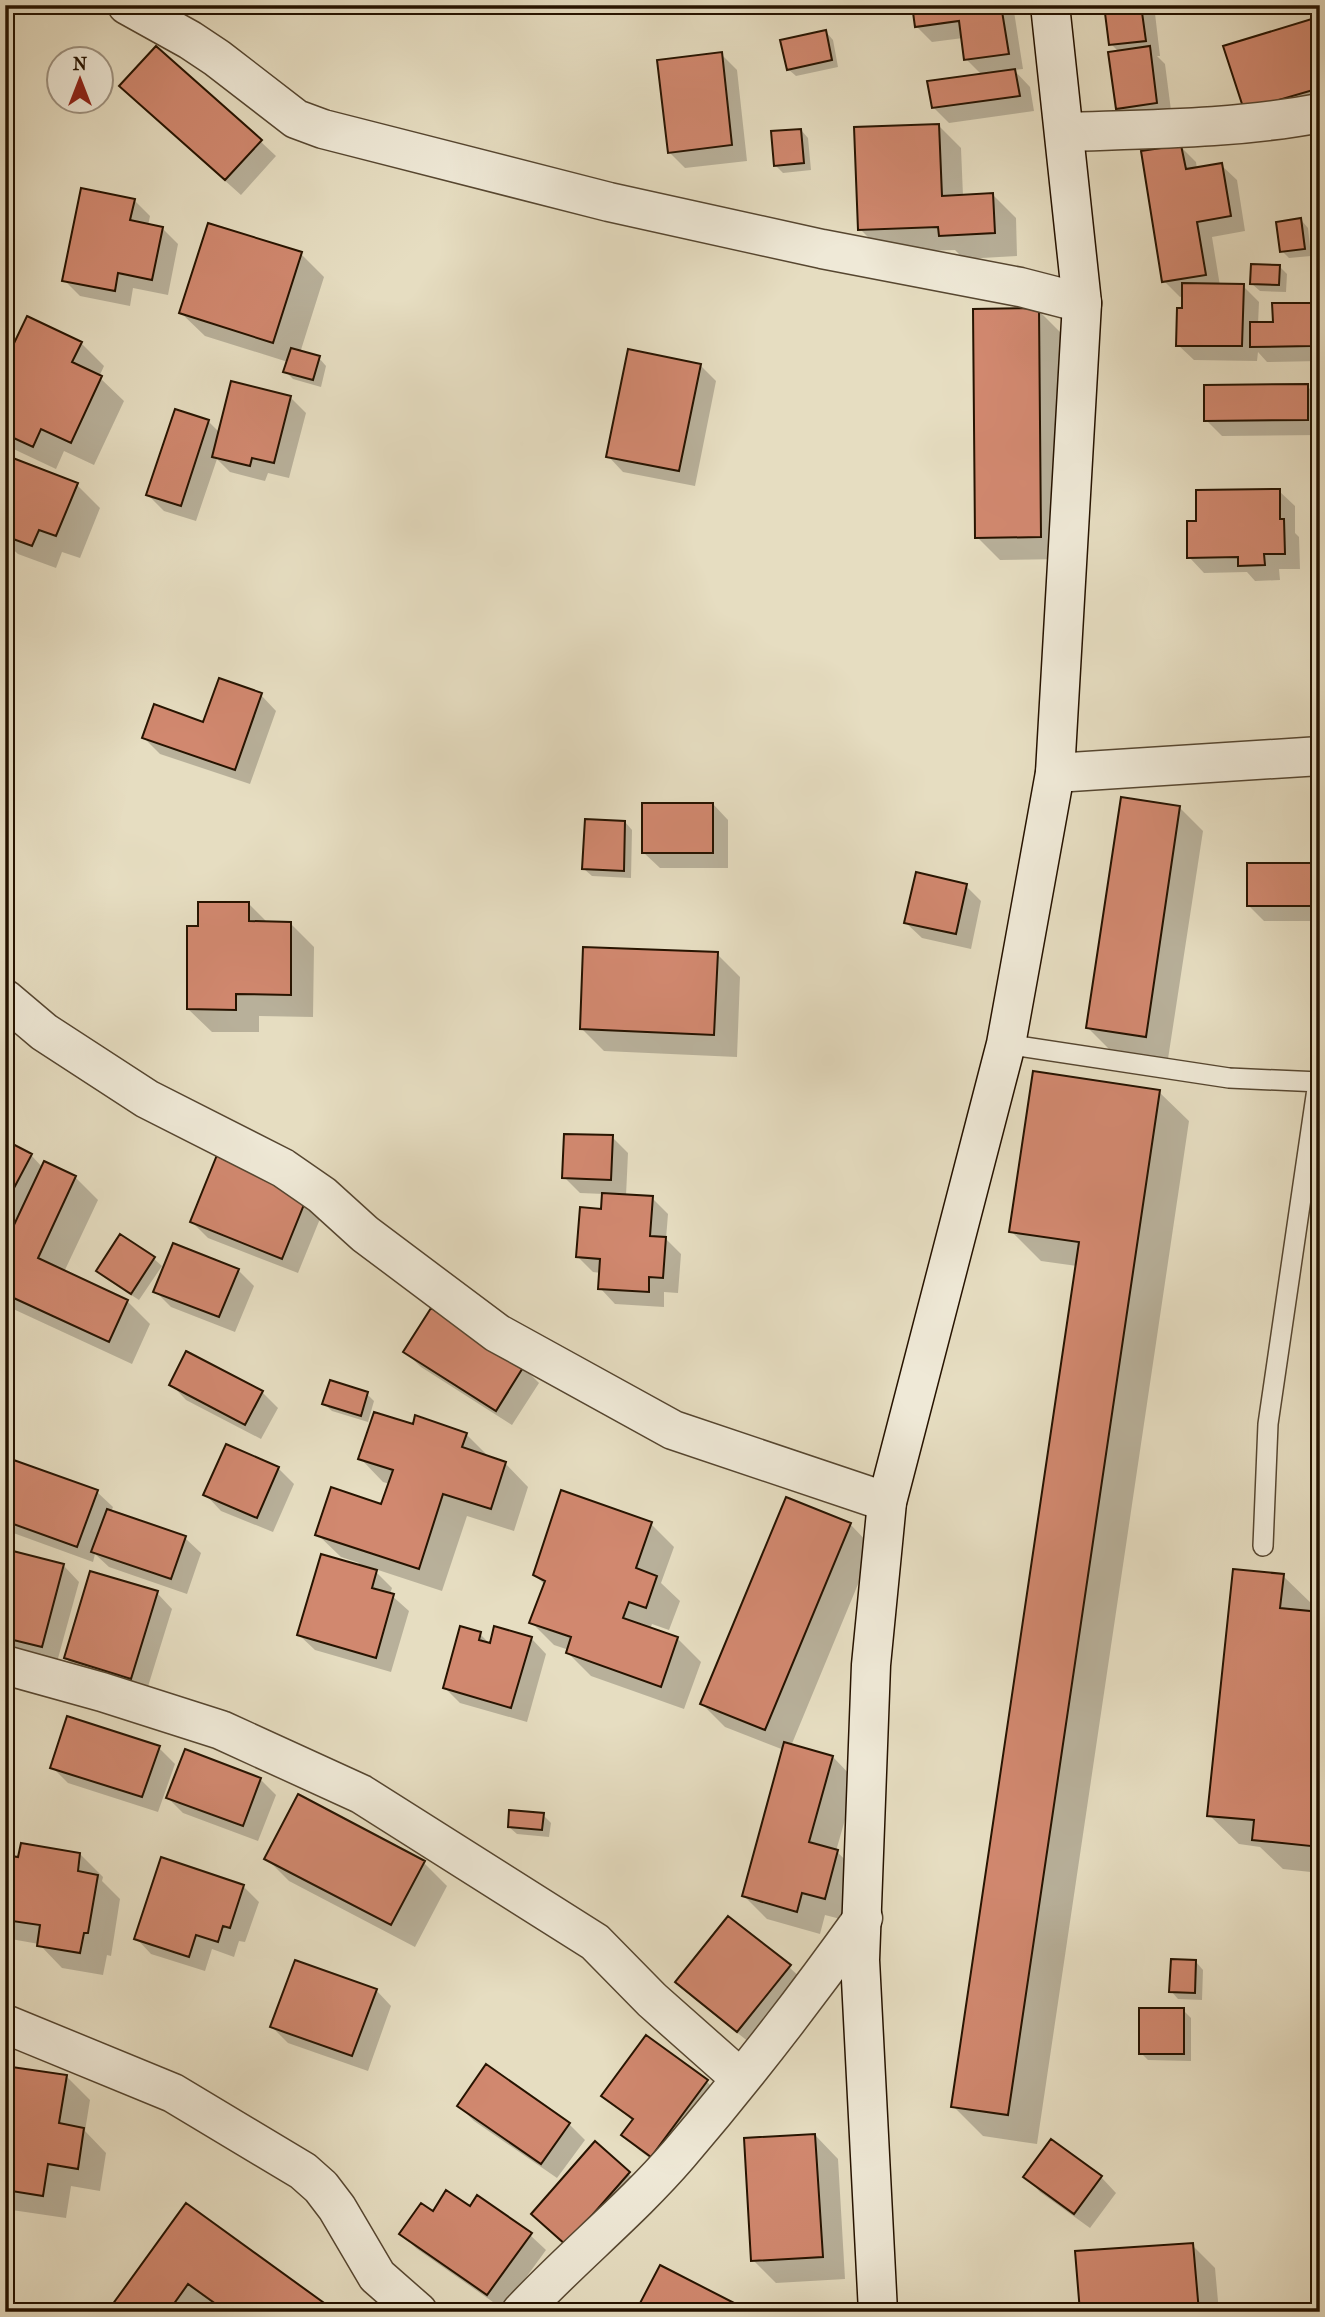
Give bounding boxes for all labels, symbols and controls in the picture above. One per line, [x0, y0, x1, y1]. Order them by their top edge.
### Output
north arrow [46, 46, 116, 116]
text: N [73, 53, 88, 75]

